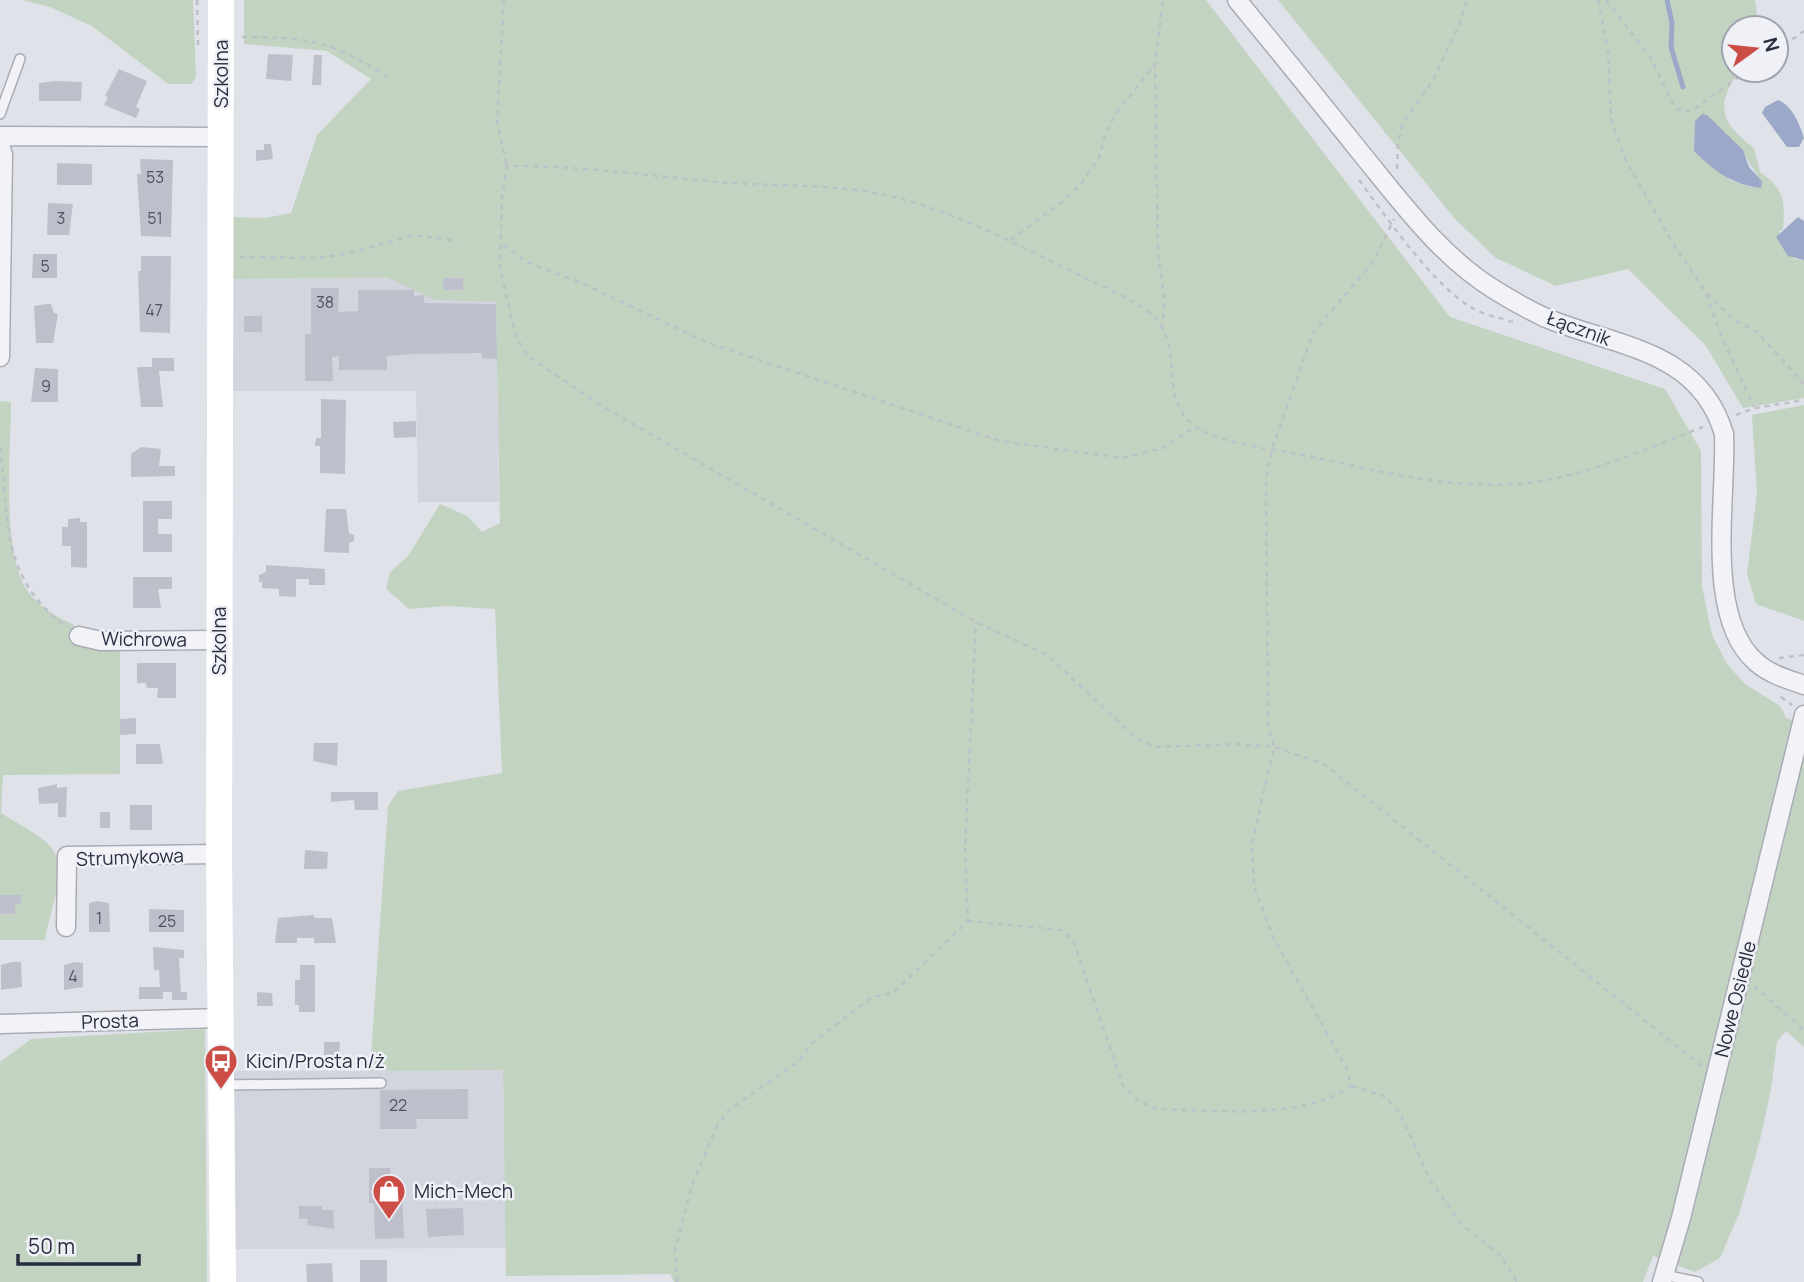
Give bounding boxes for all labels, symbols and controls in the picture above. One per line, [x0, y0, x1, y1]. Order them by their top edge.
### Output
north arrow [1720, 14, 1790, 84]
text: N [1757, 35, 1786, 55]
street label: Szkolna [208, 40, 234, 108]
house number: 53 [146, 166, 164, 188]
house number: 3 [57, 207, 65, 229]
house number: 51 [147, 207, 163, 229]
house number: 5 [40, 255, 50, 277]
house number: 38 [316, 291, 334, 313]
house number: 47 [145, 299, 163, 321]
street label: Łącznik [1543, 304, 1615, 352]
house number: 9 [41, 375, 51, 397]
street label: Szkolna [206, 607, 232, 675]
street label: Wichrowa [101, 625, 187, 653]
street label: Strumykowa [76, 842, 184, 872]
house number: 1 [96, 907, 102, 929]
house number: 25 [158, 910, 176, 932]
street label: Nowe Osiedle [1708, 938, 1762, 1060]
house number: 4 [68, 965, 78, 987]
street label: Prosta [81, 1007, 139, 1035]
bus stop icon: Kicin/Prosta n/ż [202, 1042, 240, 1091]
place label: Kicin/Prosta n/ż [246, 1048, 385, 1074]
house number: 22 [389, 1094, 407, 1116]
shop icon: Mich-Mech [370, 1172, 408, 1221]
place label: Mich-Mech [414, 1178, 513, 1204]
scale bar [18, 1222, 138, 1266]
text: 50 m [28, 1232, 75, 1260]

